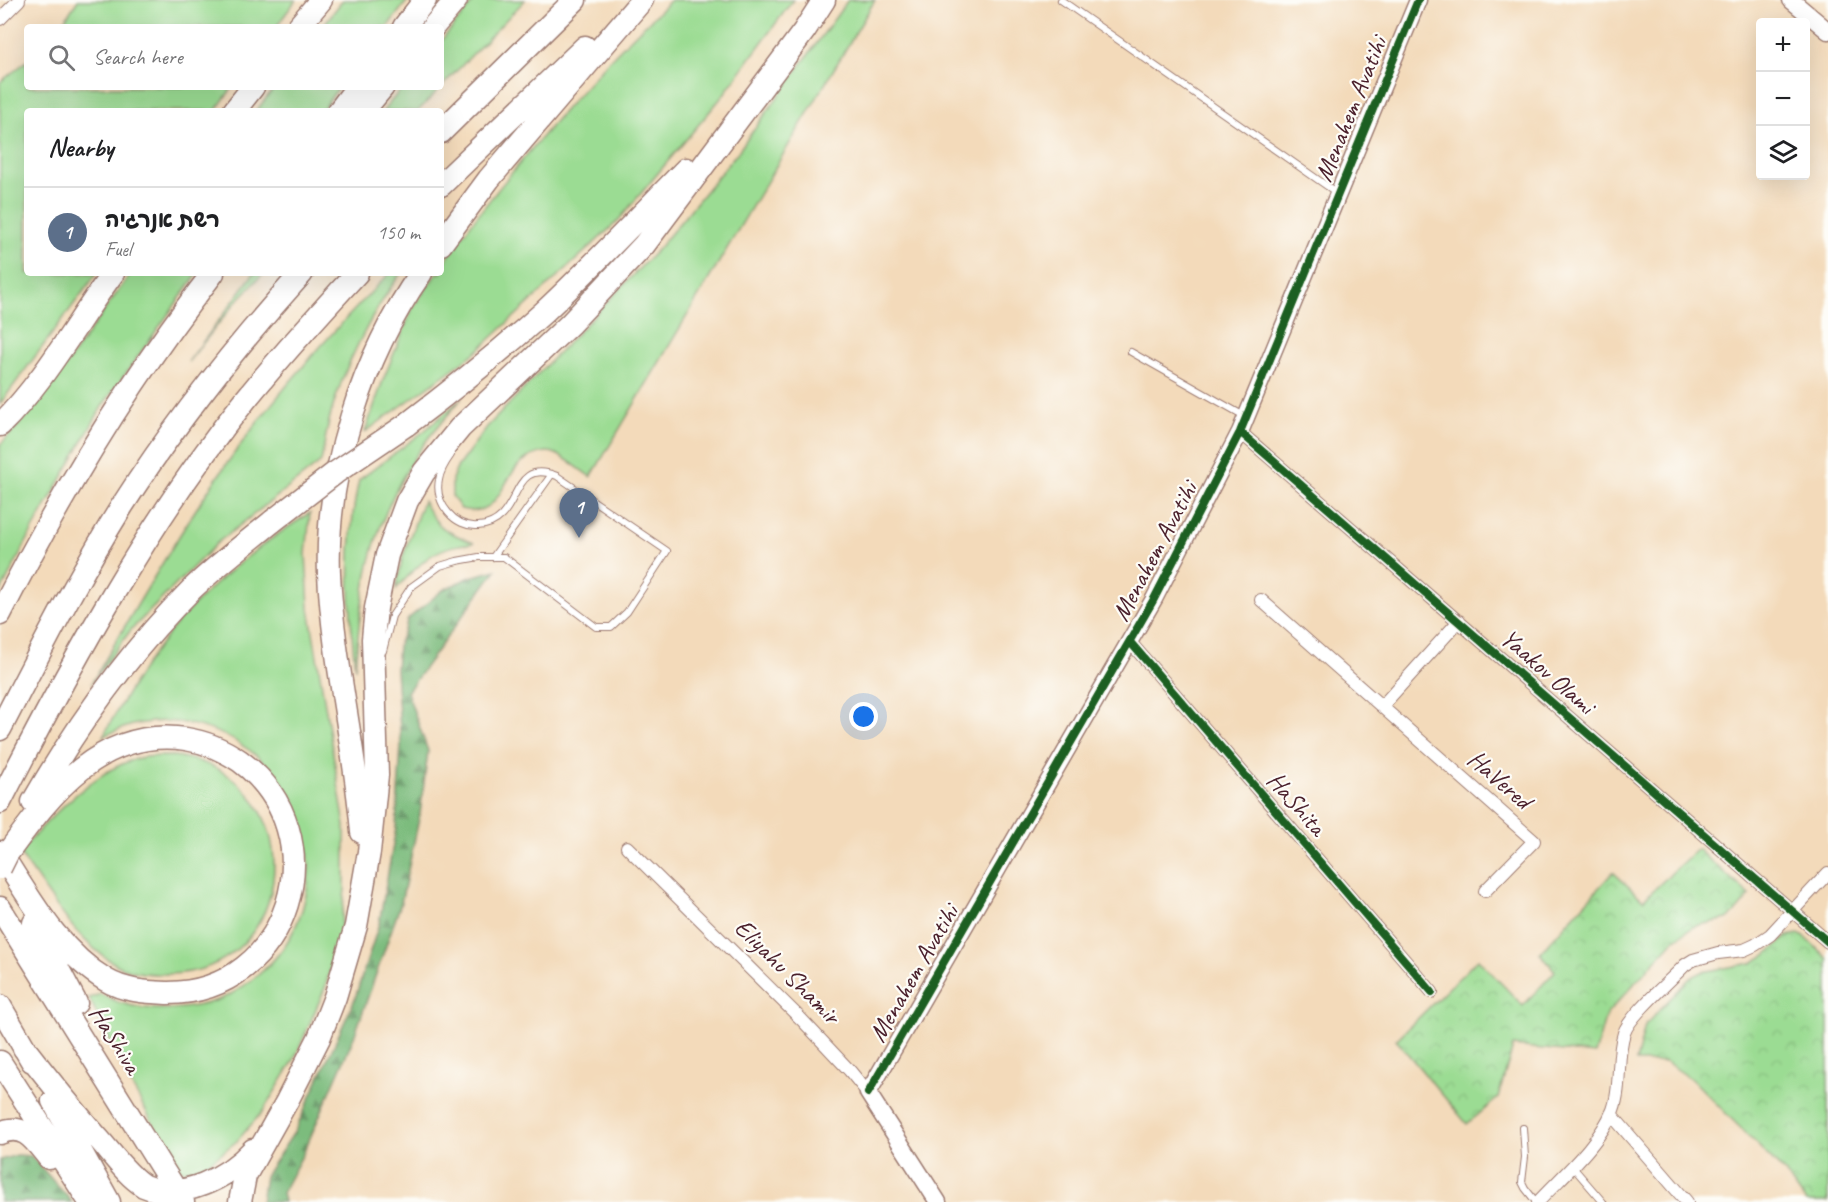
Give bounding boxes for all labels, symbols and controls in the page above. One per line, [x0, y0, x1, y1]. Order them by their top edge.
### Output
map controls [1756, 18, 1810, 180]
button: + [1756, 18, 1810, 72]
search box [24, 24, 444, 90]
street label: Menahem Avatihi [1306, 29, 1396, 186]
icon: search [45, 41, 78, 74]
text: Search here [93, 43, 183, 71]
button: − [1756, 72, 1810, 126]
button: layers [1756, 126, 1810, 180]
text: Nearby [48, 131, 113, 164]
text: רשת אנרגיה [105, 206, 220, 234]
text: 1 [63, 220, 72, 245]
text: 150 m [377, 220, 420, 245]
text: Fuel [105, 237, 131, 262]
street label: Menahem Avatihi [1104, 473, 1206, 627]
pin: 1 [560, 488, 598, 538]
street label: Yaakov Olami [1494, 621, 1604, 724]
your location [849, 702, 878, 731]
street label: HaVered [1461, 743, 1541, 819]
street label: HaShita [1260, 764, 1335, 844]
street label: Menahem Avatihi [861, 896, 968, 1048]
street label: Eliyahu Shamir [728, 911, 850, 1033]
street label: HaShiva [82, 999, 151, 1082]

